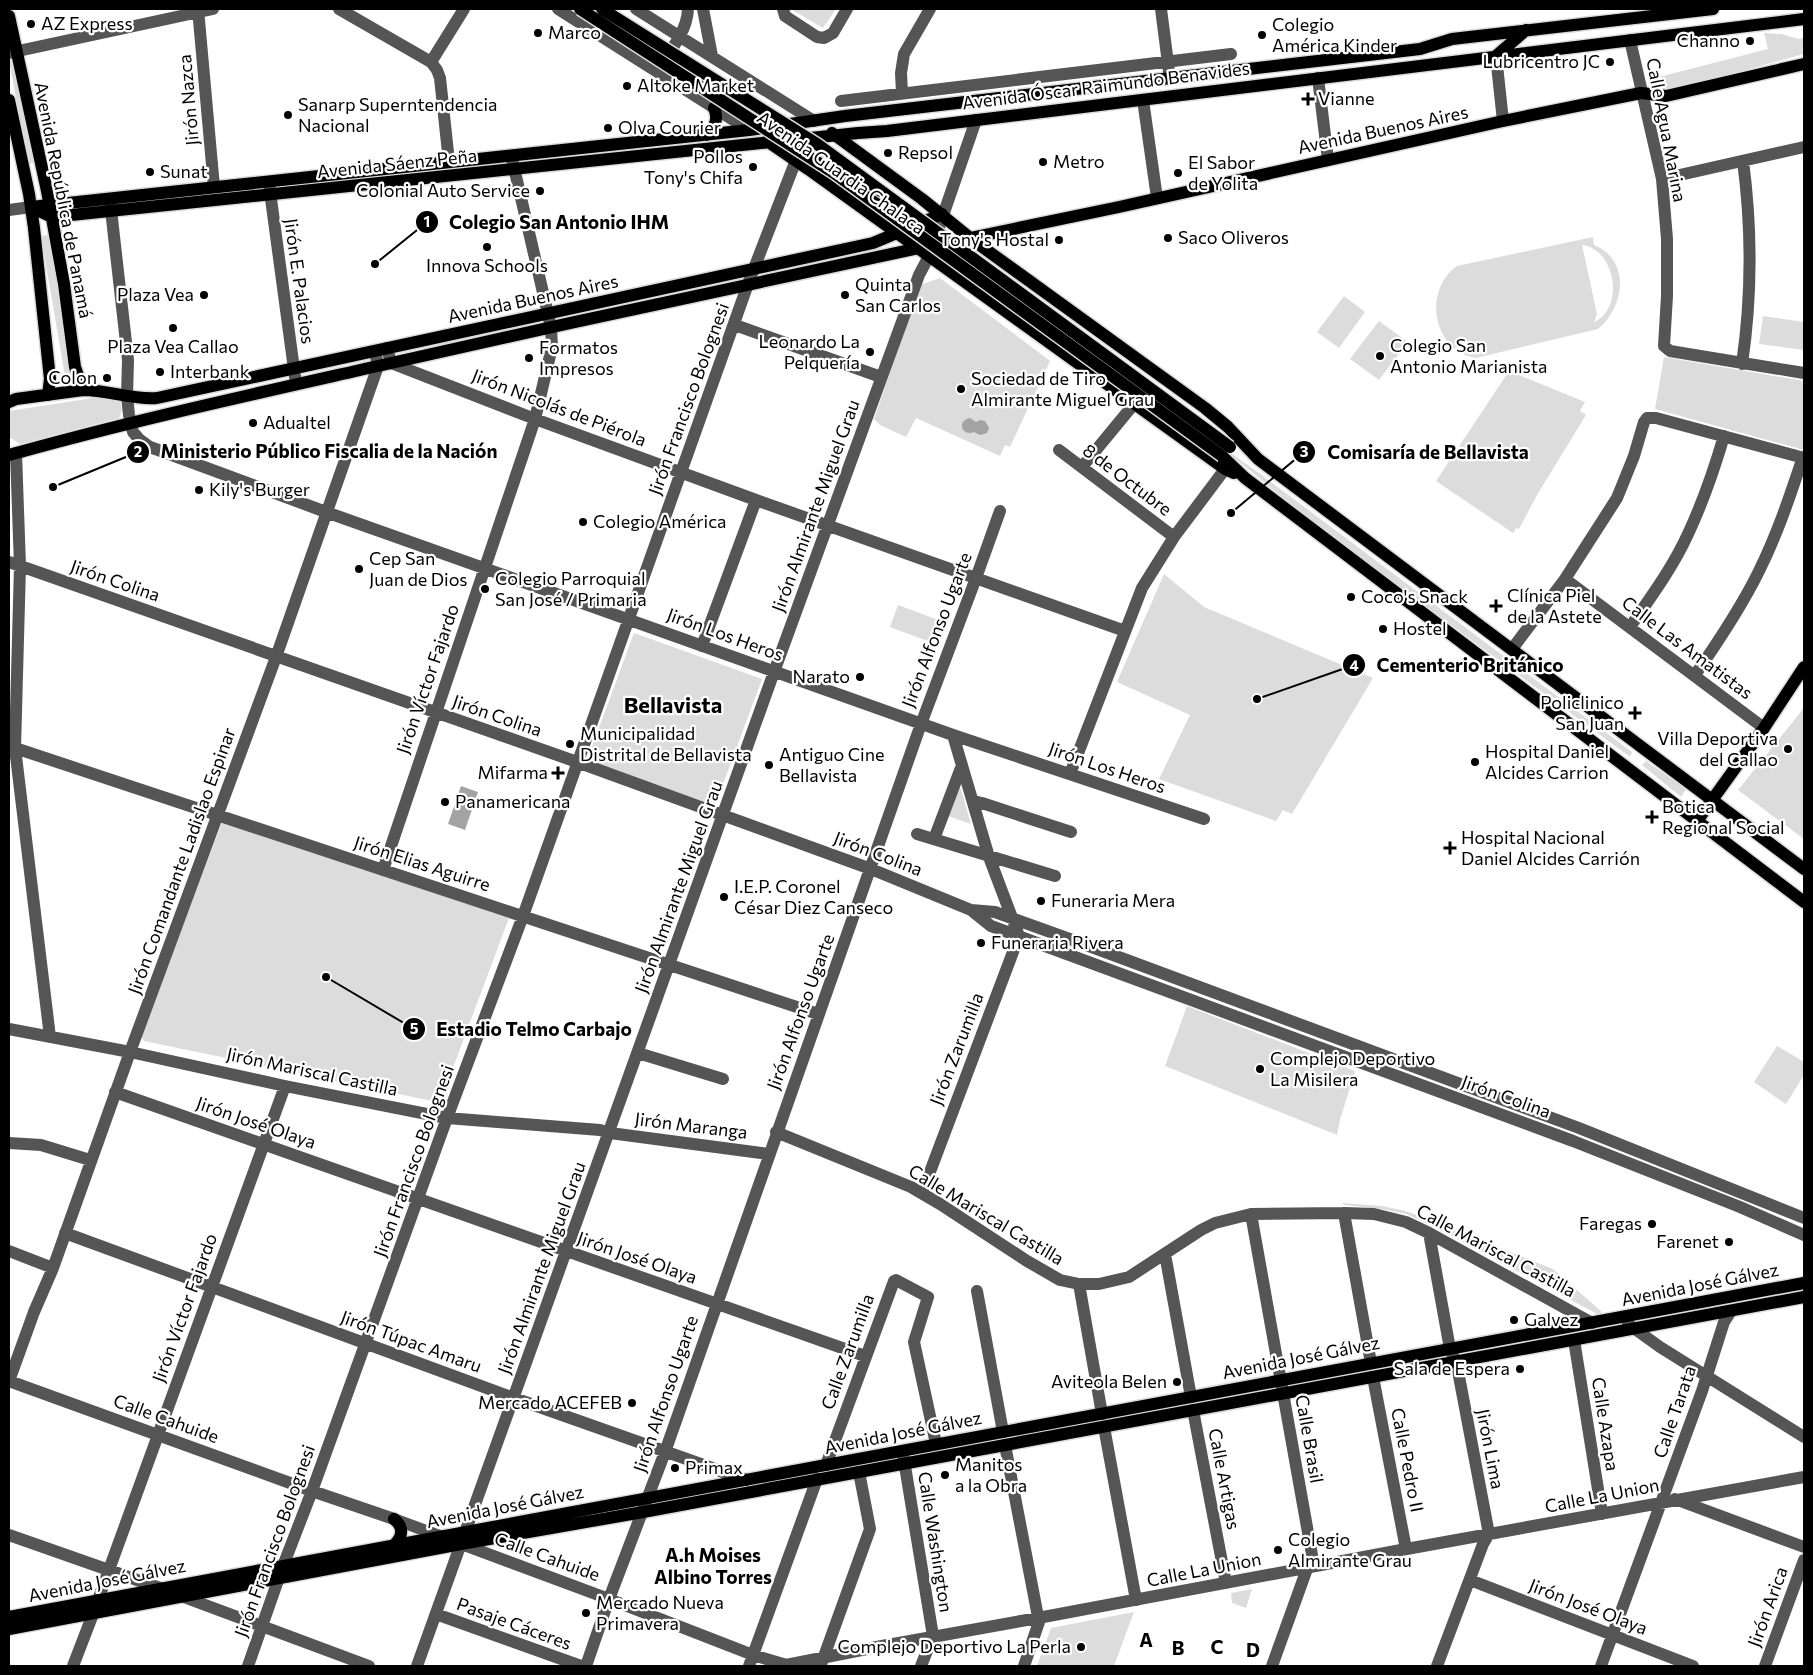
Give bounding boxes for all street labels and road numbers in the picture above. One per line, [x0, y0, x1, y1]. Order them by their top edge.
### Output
street label: Jirón Nazca [173, 54, 203, 147]
street label: Avenida Óscar Raimundo Benavides [961, 56, 1251, 114]
street label: Calle Agua Marina [1642, 56, 1692, 204]
street label: Avenida República de Panamá [30, 80, 98, 320]
street label: Avenida Buenos Aires [1296, 100, 1470, 158]
street label: Avenida Guardia Chalaca [753, 106, 930, 239]
street label: Avenida Sáenz Peña [316, 144, 478, 182]
street label: Jirón E. Palacios [280, 217, 320, 345]
street label: Avenida Buenos Aires [446, 269, 620, 327]
street label: Jirón Francisco Bolognesi [643, 300, 733, 498]
street label: Jirón Nicolás de Piérola [469, 364, 650, 450]
street label: Jirón Almirante Miguel Grau [766, 396, 864, 615]
street label: 8 de Octubre [1079, 439, 1176, 520]
street label: Jirón Alfonso Ugarte [896, 549, 976, 710]
street label: Jirón Colina [68, 554, 163, 606]
street label: Calle Las Amatistas [1618, 591, 1757, 703]
street label: Jirón Víctor Fajardo [391, 601, 463, 756]
street label: Jirón Los Heros [664, 603, 787, 665]
street label: Jirón Colina [450, 689, 545, 741]
street label: Jirón Comandante Ladislao Espinar [122, 724, 240, 997]
street label: Jirón Los Heros [1046, 737, 1169, 797]
street label: Jirón Almirante Miguel Grau [629, 777, 727, 996]
street label: Jirón Colina [831, 826, 926, 880]
street label: Jirón Elias Aguirre [351, 831, 493, 895]
street label: Jirón Alfonso Ugarte [762, 931, 839, 1093]
street label: Jirón Zarumilla [924, 989, 988, 1108]
street label: Jirón Mariscal Castilla [225, 1042, 400, 1100]
street label: Jirón Francisco Bolognesi [368, 1062, 458, 1260]
street label: Jirón Colina [1459, 1070, 1554, 1122]
street label: Jirón José Olaya [194, 1091, 319, 1153]
street label: Jirón Maranga [633, 1107, 749, 1143]
street label: Jirón Almirante Miguel Grau [492, 1158, 590, 1377]
street label: Calle Mariscal Castilla [905, 1159, 1068, 1269]
street label: Calle Mariscal Castilla [1413, 1199, 1580, 1301]
street label: Jirón José Olaya [575, 1226, 700, 1288]
street label: Jirón Víctor Fajardo [147, 1230, 221, 1385]
street label: Avenida José Gálvez [1619, 1258, 1780, 1310]
street label: Calle Zarumilla [816, 1291, 878, 1412]
street label: Jirón Túpac Amaru [338, 1305, 485, 1377]
street label: Jirón Alfonso Ugarte [628, 1312, 702, 1475]
street label: Avenida José Gálvez [1220, 1331, 1381, 1383]
street label: Calle Tarata [1648, 1362, 1700, 1461]
street label: Calle Azapa [1588, 1375, 1624, 1472]
street label: Calle Cahuide [111, 1389, 222, 1447]
street label: Calle Brasil [1291, 1393, 1329, 1485]
street label: Avenida José Gálvez [822, 1406, 983, 1458]
street label: Calle Pedro II [1387, 1406, 1429, 1514]
street label: Jirón Lima [1472, 1407, 1510, 1491]
street label: Calle Artigas [1204, 1426, 1246, 1531]
street label: Jirón Francisco Bolognesi [229, 1442, 319, 1640]
street label: Calle Washington [914, 1470, 958, 1614]
street label: Calle La Union [1543, 1473, 1661, 1517]
street label: Avenida José Gálvez [424, 1480, 585, 1532]
street label: Calle Cahuide [492, 1527, 603, 1585]
street label: Calle La Union [1145, 1547, 1263, 1591]
street label: Avenida José Gálvez [26, 1554, 187, 1606]
street label: Jirón Arica [1742, 1564, 1792, 1650]
street label: Jirón José Olaya [1526, 1573, 1651, 1639]
street label: Pasaje Cáceres [454, 1592, 575, 1654]

